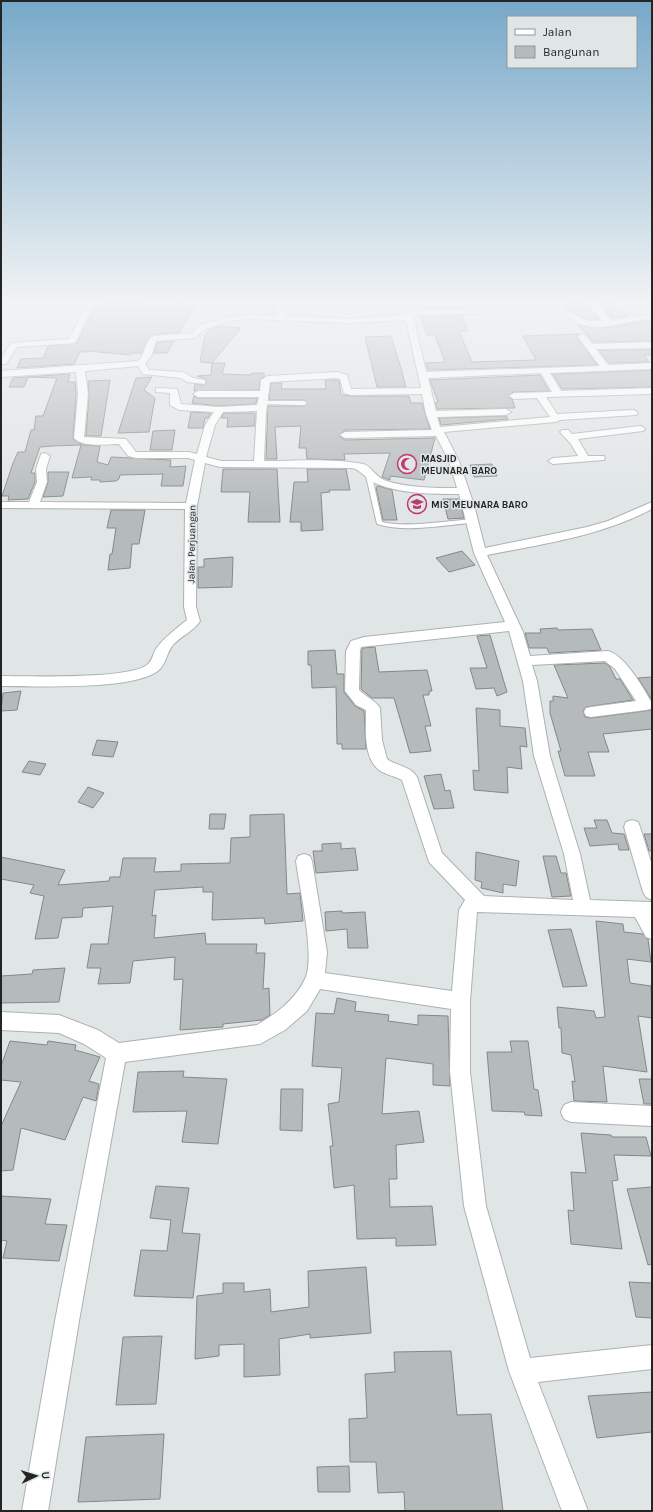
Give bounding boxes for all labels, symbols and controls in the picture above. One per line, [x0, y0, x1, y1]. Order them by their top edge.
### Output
legend [507, 16, 637, 68]
text: Jalan [543, 25, 572, 39]
text: Bangunan [543, 45, 599, 59]
mosque icon: MASJID MEUNARA BARO [396, 453, 418, 475]
place label: MASJID MEUNARA BARO [421, 453, 497, 477]
school or university icon: MIS MEUNARA BARO [406, 493, 428, 515]
place label: MIS MEUNARA BARO [431, 499, 528, 511]
street label: Jalan Perjuangan [185, 505, 199, 583]
north arrow [16, 1456, 56, 1496]
text: U [39, 1471, 52, 1480]

